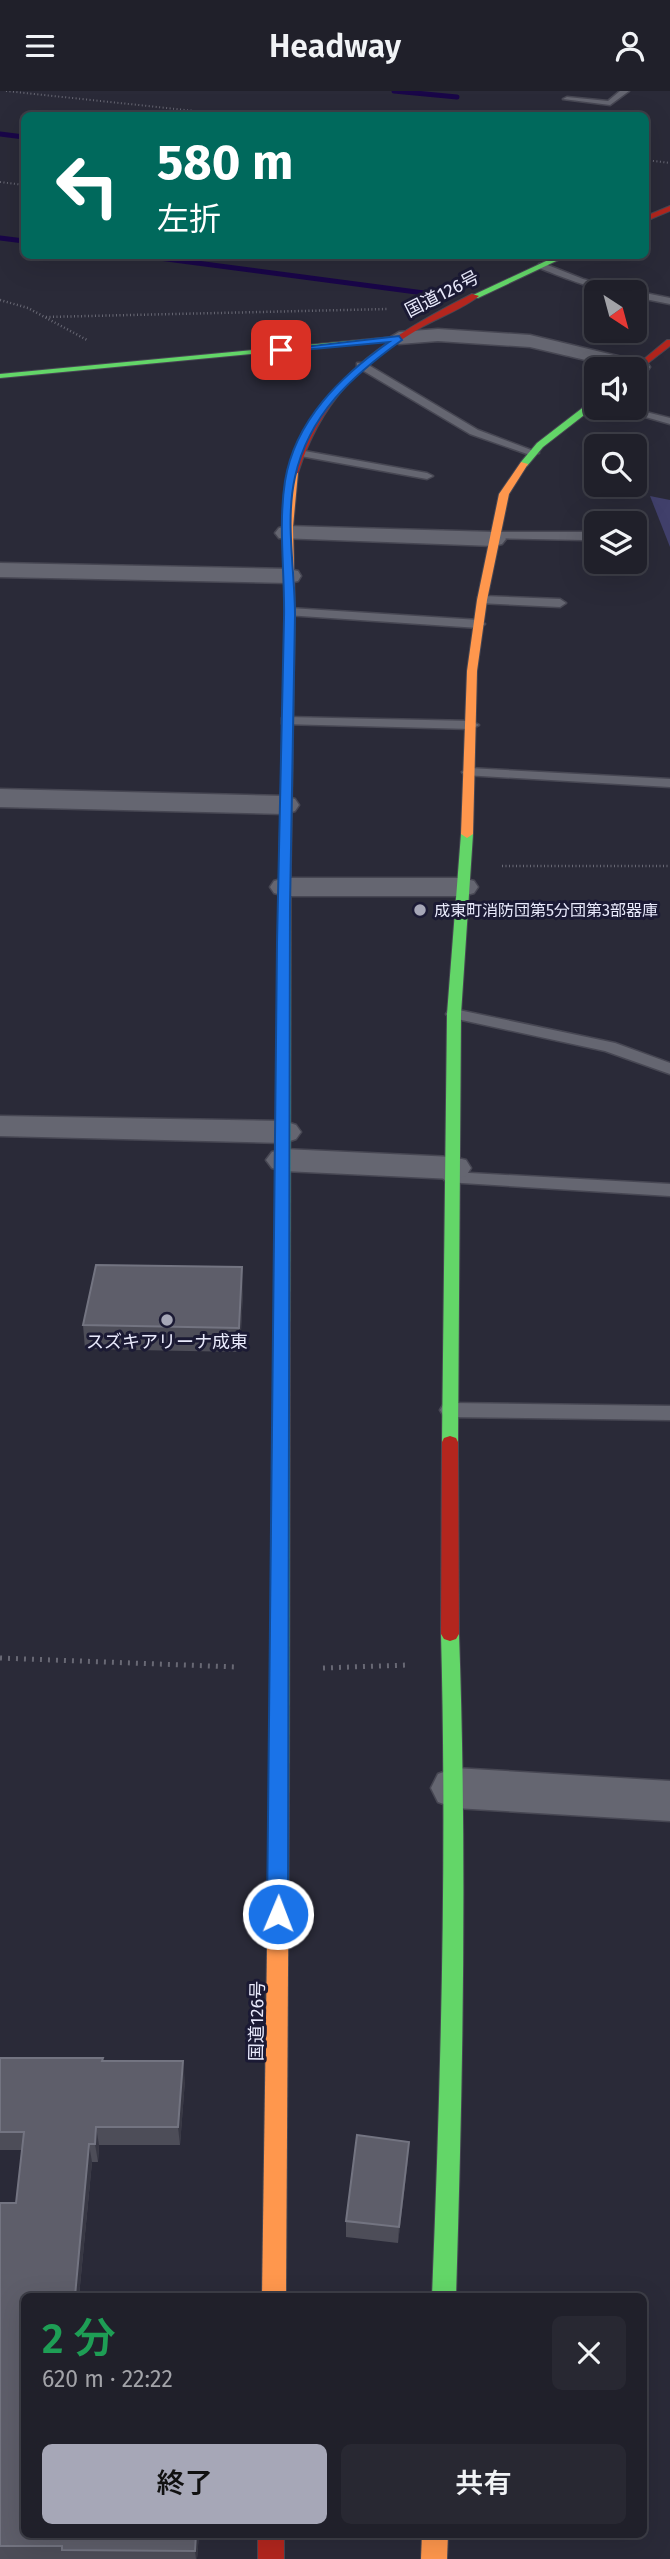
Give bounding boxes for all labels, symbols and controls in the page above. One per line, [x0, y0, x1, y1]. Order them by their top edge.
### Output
icon: menu [21, 27, 59, 65]
text: Headway [269, 27, 401, 65]
icon: person [611, 27, 649, 65]
text: 580 m [157, 133, 293, 192]
icon: left [42, 140, 133, 231]
text: 左折 [157, 200, 221, 238]
street label: 国道126号 [401, 266, 483, 322]
north arrow [584, 280, 648, 343]
map controls [584, 280, 647, 574]
pin [251, 320, 311, 380]
icon: arrive [262, 331, 300, 369]
button: sound [584, 357, 647, 420]
button: search [584, 434, 647, 497]
button: layers [584, 511, 647, 574]
place label: 成東町消防団第5分団第3部器庫 [434, 901, 658, 920]
marker: 成東町消防団第5分団第3部器庫 [412, 902, 428, 918]
marker: スズキアリーナ成東 [159, 1312, 175, 1328]
place label: スズキアリーナ成東 [86, 1331, 248, 1353]
position arrow [241, 1877, 315, 1951]
street label: 国道126号 [245, 1981, 269, 2061]
text: 2 分 [42, 2314, 116, 2364]
button: close [552, 2316, 626, 2390]
text: 620 m · 22:22 [42, 2365, 173, 2393]
button: 終了 [42, 2444, 327, 2524]
button: 共有 [341, 2444, 626, 2524]

